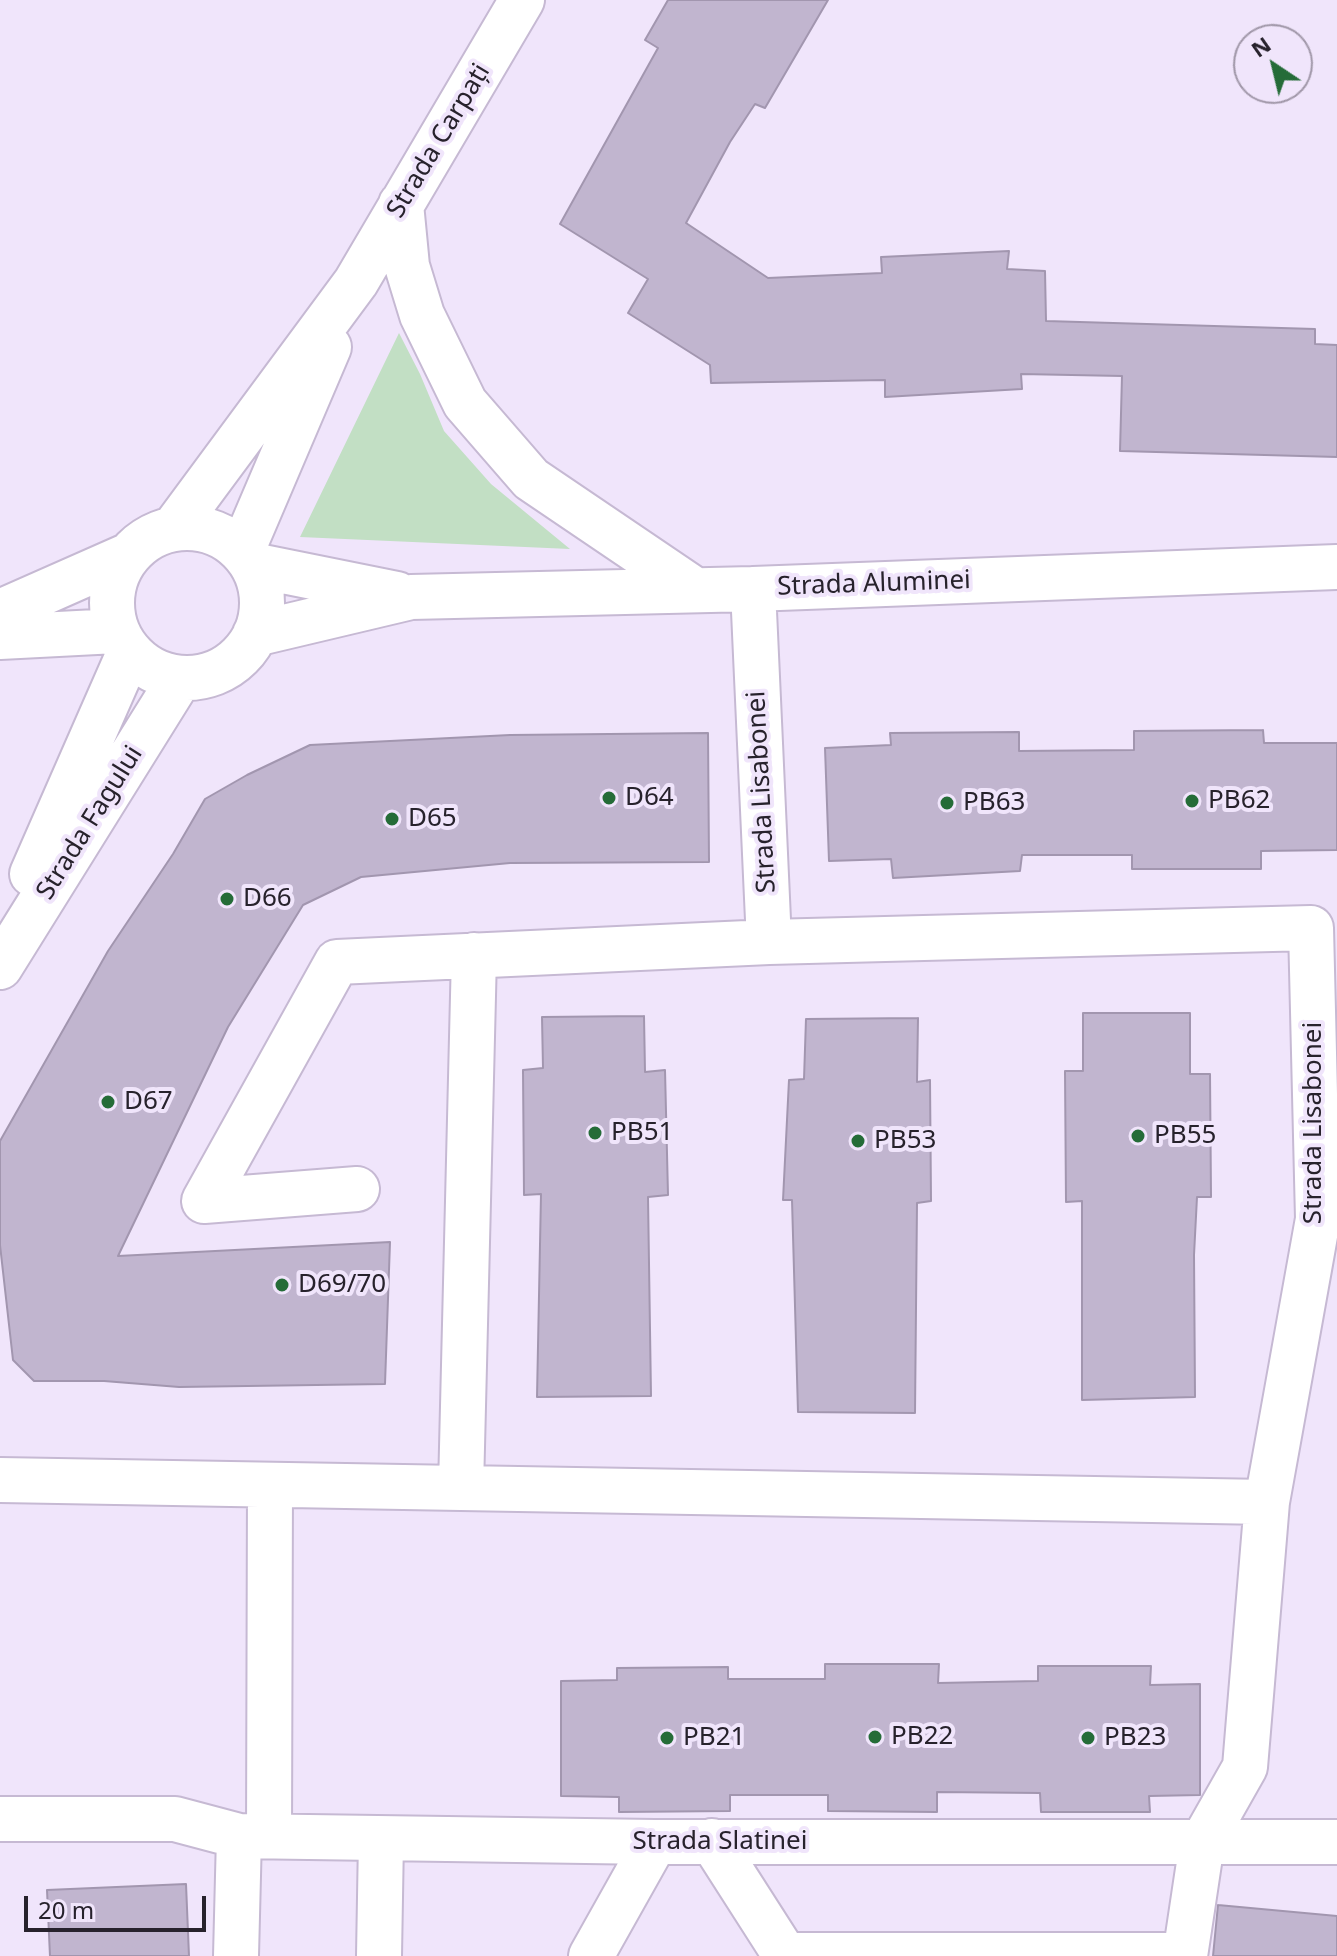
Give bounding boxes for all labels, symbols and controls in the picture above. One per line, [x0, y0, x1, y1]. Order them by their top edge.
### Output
north arrow [1233, 24, 1313, 104]
text: N [1244, 29, 1276, 63]
street label: Strada Carpați [381, 58, 497, 224]
street label: Strada Aluminei [777, 565, 971, 603]
street label: Strada Lisabonei [741, 690, 783, 894]
street label: Strada Fagului [30, 740, 150, 906]
place label: D64 [625, 782, 674, 814]
place label: PB62 [1208, 785, 1270, 817]
place label: PB63 [963, 787, 1025, 819]
marker: D64 [600, 789, 618, 807]
marker: PB62 [1183, 792, 1201, 810]
marker: PB63 [938, 794, 956, 812]
place label: D65 [408, 803, 457, 835]
marker: D65 [383, 810, 401, 828]
place label: D66 [243, 883, 292, 915]
marker: D66 [218, 890, 236, 908]
street label: Strada Lisabonei [1298, 1022, 1330, 1224]
place label: D67 [124, 1086, 173, 1118]
marker: D67 [99, 1093, 117, 1111]
place label: PB51 [611, 1117, 673, 1149]
place label: PB55 [1154, 1120, 1216, 1152]
marker: PB51 [586, 1124, 604, 1142]
place label: PB53 [874, 1125, 936, 1157]
marker: PB55 [1129, 1127, 1147, 1145]
marker: PB53 [849, 1132, 867, 1150]
place label: D69/70 [298, 1269, 386, 1301]
marker: D69/70 [273, 1276, 291, 1294]
place label: PB22 [891, 1721, 953, 1753]
place label: PB21 [683, 1722, 745, 1754]
place label: PB23 [1104, 1722, 1166, 1754]
marker: PB22 [866, 1728, 884, 1746]
marker: PB21 [658, 1729, 676, 1747]
marker: PB23 [1079, 1729, 1097, 1747]
street label: Strada Slatinei [633, 1826, 807, 1858]
scale bar [28, 1880, 210, 1930]
text: 20 m [38, 1893, 94, 1926]

